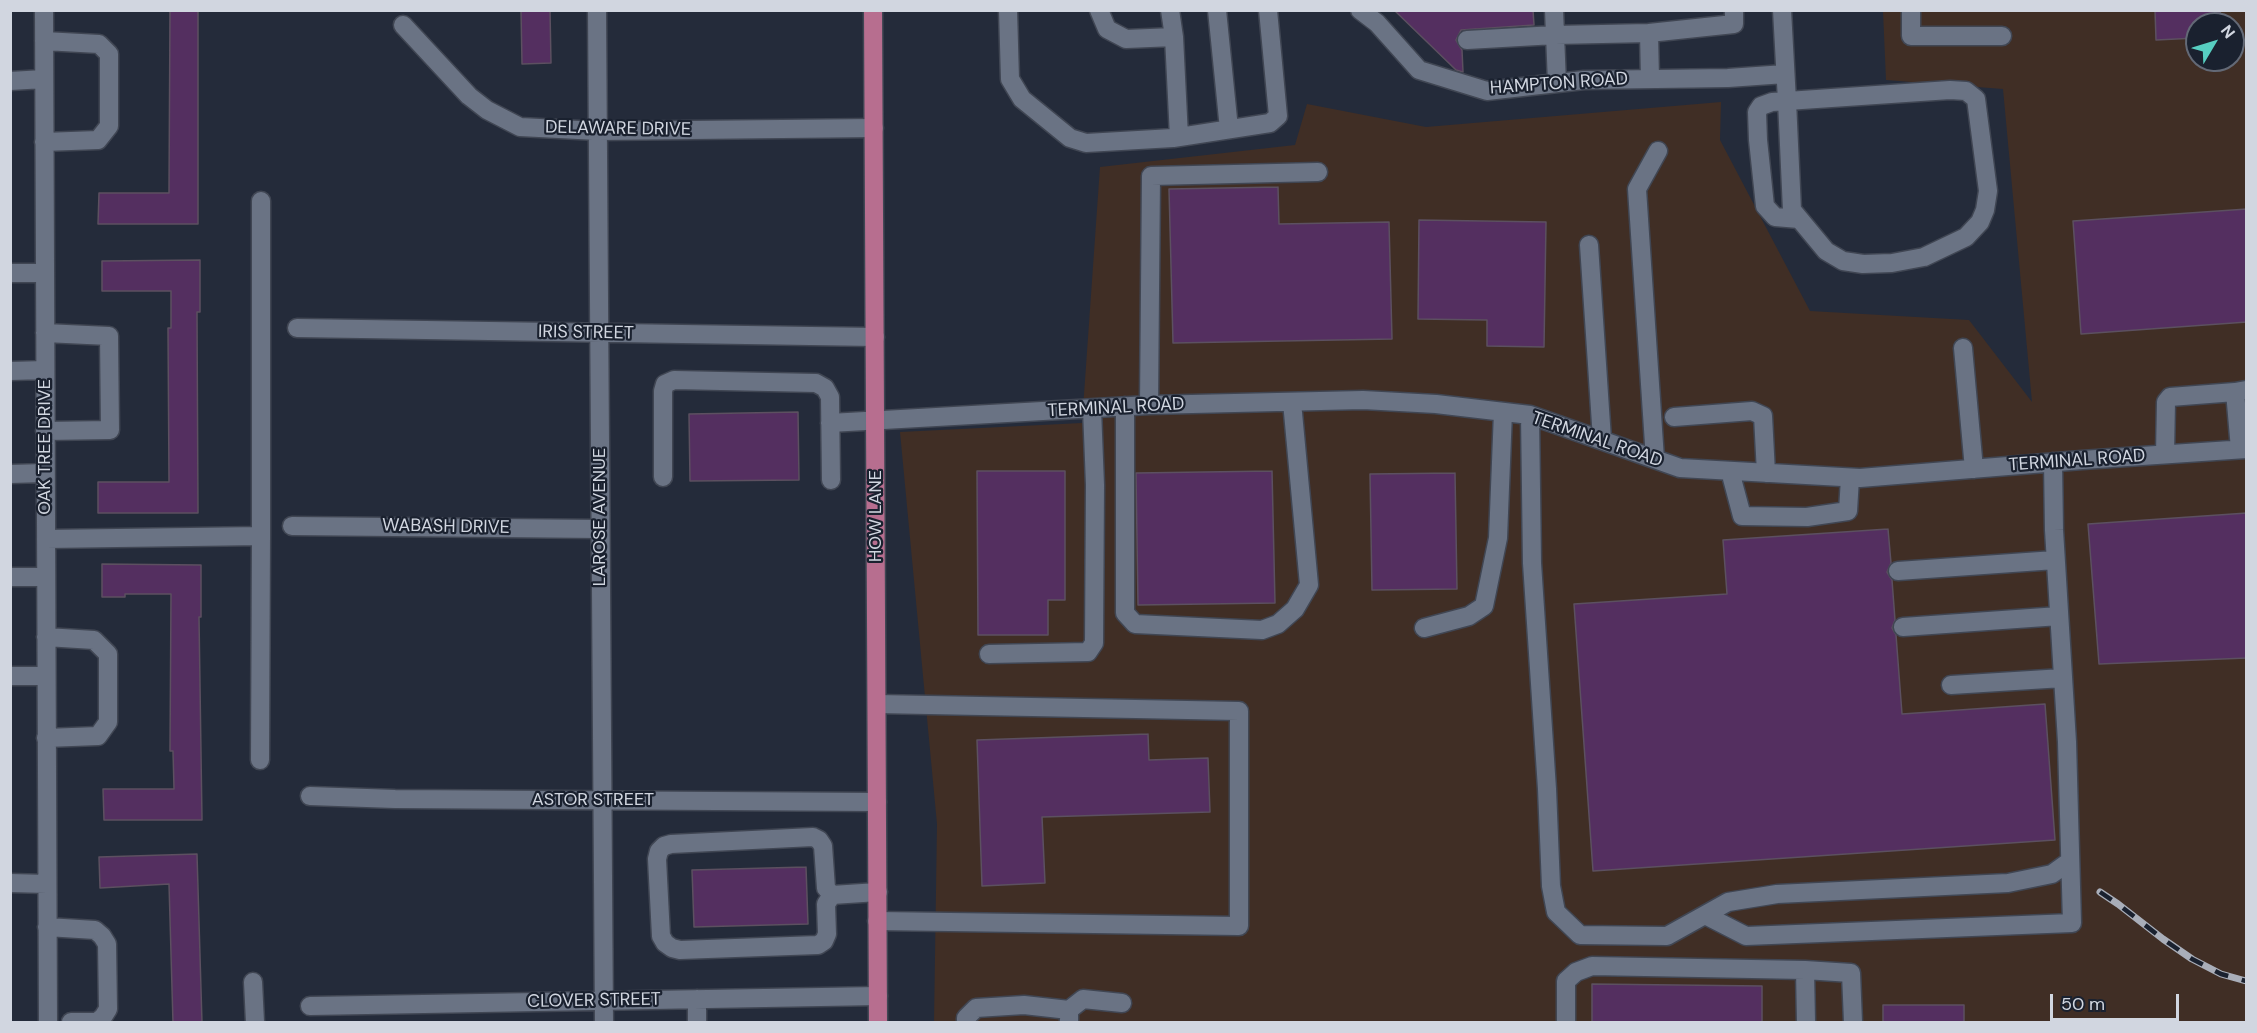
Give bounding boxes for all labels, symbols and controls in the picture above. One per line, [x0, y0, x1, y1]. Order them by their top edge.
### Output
north arrow [2185, 12, 2245, 72]
text: N [2216, 21, 2240, 43]
street label: HAMPTON ROAD [1489, 68, 1629, 100]
street label: DELAWARE DRIVE [545, 117, 691, 141]
street label: IRIS STREET [538, 321, 634, 345]
street label: OAK TREE DRIVE [34, 379, 56, 515]
street label: TERMINAL ROAD [1047, 394, 1185, 422]
street label: TERMINAL ROAD [1529, 407, 1665, 473]
street label: TERMINAL ROAD [2008, 445, 2146, 477]
street label: LAROSE AVENUE [589, 448, 611, 586]
street label: HOW LANE [865, 470, 887, 562]
street label: WABASH DRIVE [382, 515, 510, 539]
street label: ASTOR STREET [532, 789, 654, 811]
scale bar [2053, 982, 2182, 1020]
street label: CLOVER STREET [527, 989, 661, 1013]
text: 50 m [2061, 992, 2105, 1016]

